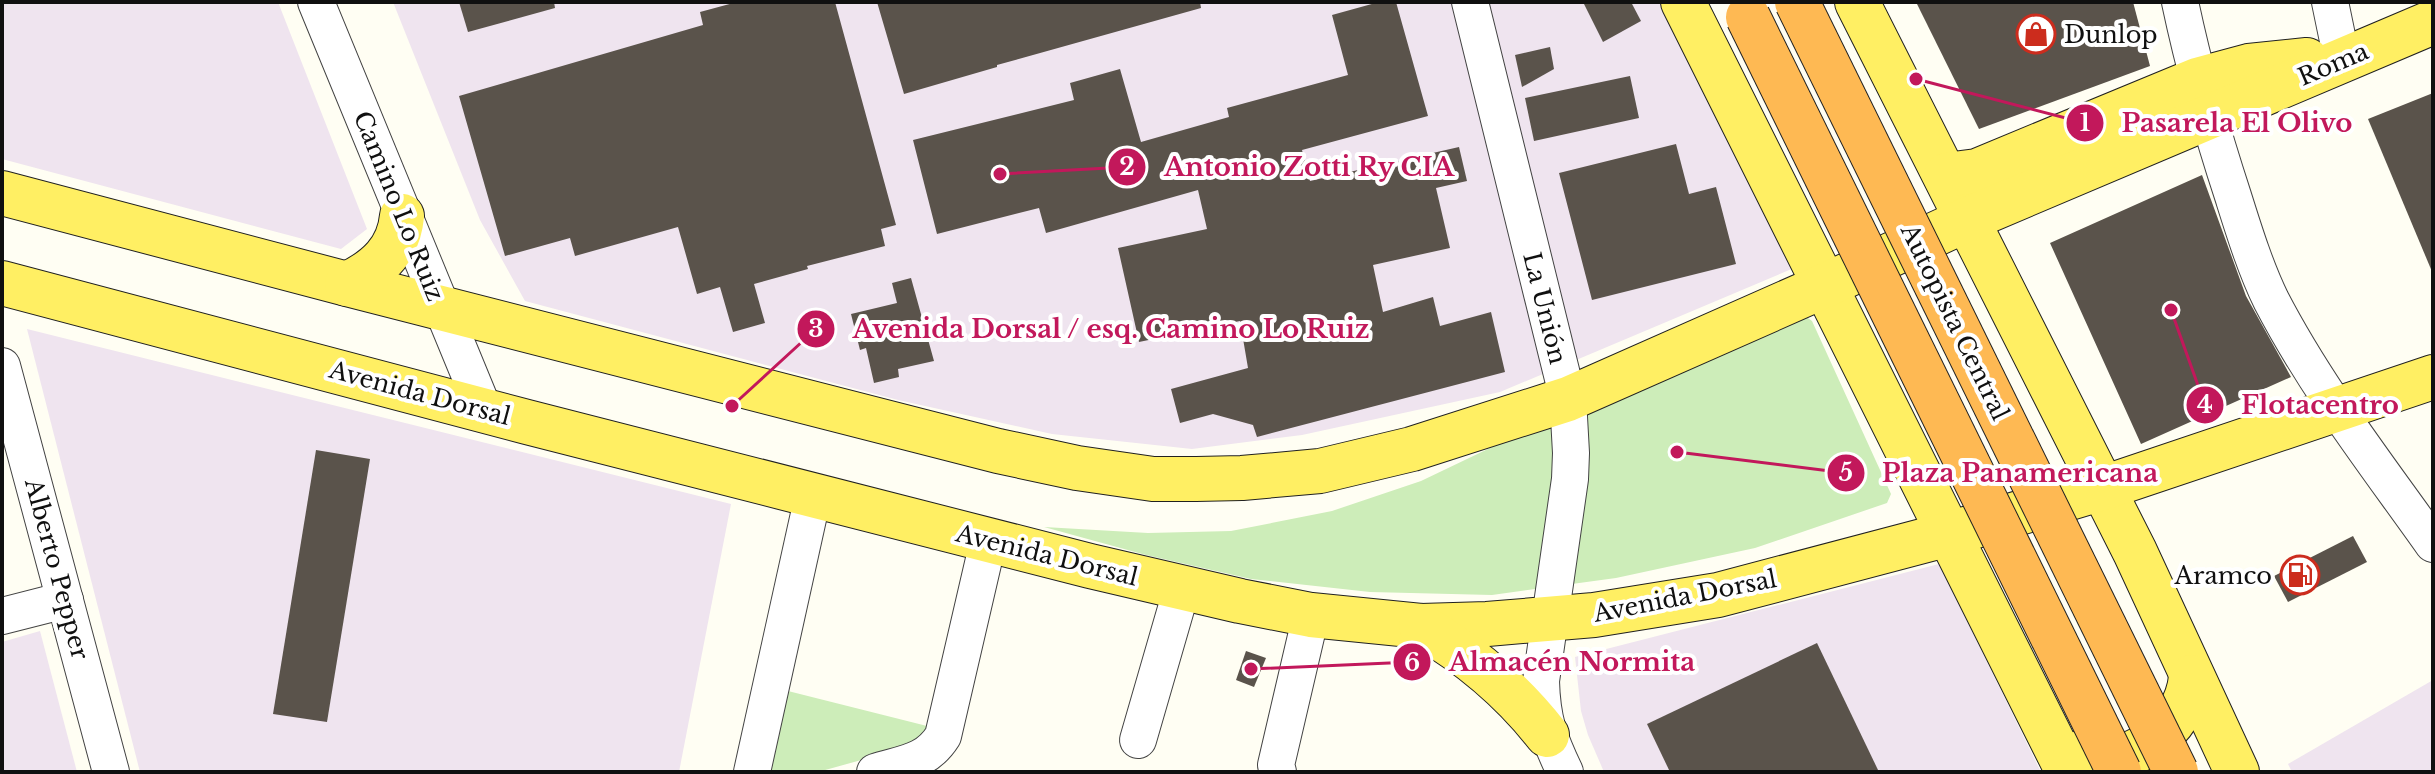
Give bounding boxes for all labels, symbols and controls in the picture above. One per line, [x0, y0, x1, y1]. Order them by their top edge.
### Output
shop icon: Dunlop [2015, 13, 2057, 55]
place label: Dunlop [2064, 20, 2158, 49]
street label: Roma [2294, 36, 2373, 92]
callout: Pasarela El Olivo [2065, 98, 2368, 148]
street label: Camino Lo Ruiz [348, 107, 450, 305]
text: Pasarela El Olivo [2122, 107, 2352, 139]
text: 1 [2080, 108, 2090, 137]
callout: Antonio Zotti Ry CIA [1107, 142, 1470, 192]
text: Antonio Zotti Ry CIA [1163, 151, 1455, 183]
text: 2 [1119, 152, 1135, 181]
street label: Autopista Central [1894, 218, 2015, 425]
street label: La Unión [1517, 249, 1573, 367]
callout: Avenida Dorsal / esq. Camino Lo Ruiz [796, 304, 1386, 354]
text: Avenida Dorsal / esq. Camino Lo Ruiz [851, 313, 1370, 345]
text: 3 [808, 314, 824, 343]
street label: Avenida Dorsal [325, 355, 514, 431]
callout: Flotacentro [2185, 380, 2415, 430]
text: Flotacentro [2241, 389, 2399, 421]
text: 4 [2197, 390, 2213, 419]
callout: Plaza Panamericana [1826, 448, 2174, 498]
text: Plaza Panamericana [1882, 457, 2158, 489]
text: 5 [1839, 458, 1853, 487]
street label: Alberto Pepper [19, 474, 95, 663]
street label: Avenida Dorsal [952, 518, 1141, 592]
fuel station icon: Aramco [2279, 554, 2321, 596]
place label: Aramco [2173, 561, 2272, 590]
street label: Avenida Dorsal [1590, 564, 1779, 628]
callout: Almacén Normita [1392, 637, 1711, 687]
text: Almacén Normita [1448, 646, 1695, 678]
text: 6 [1404, 648, 1420, 677]

